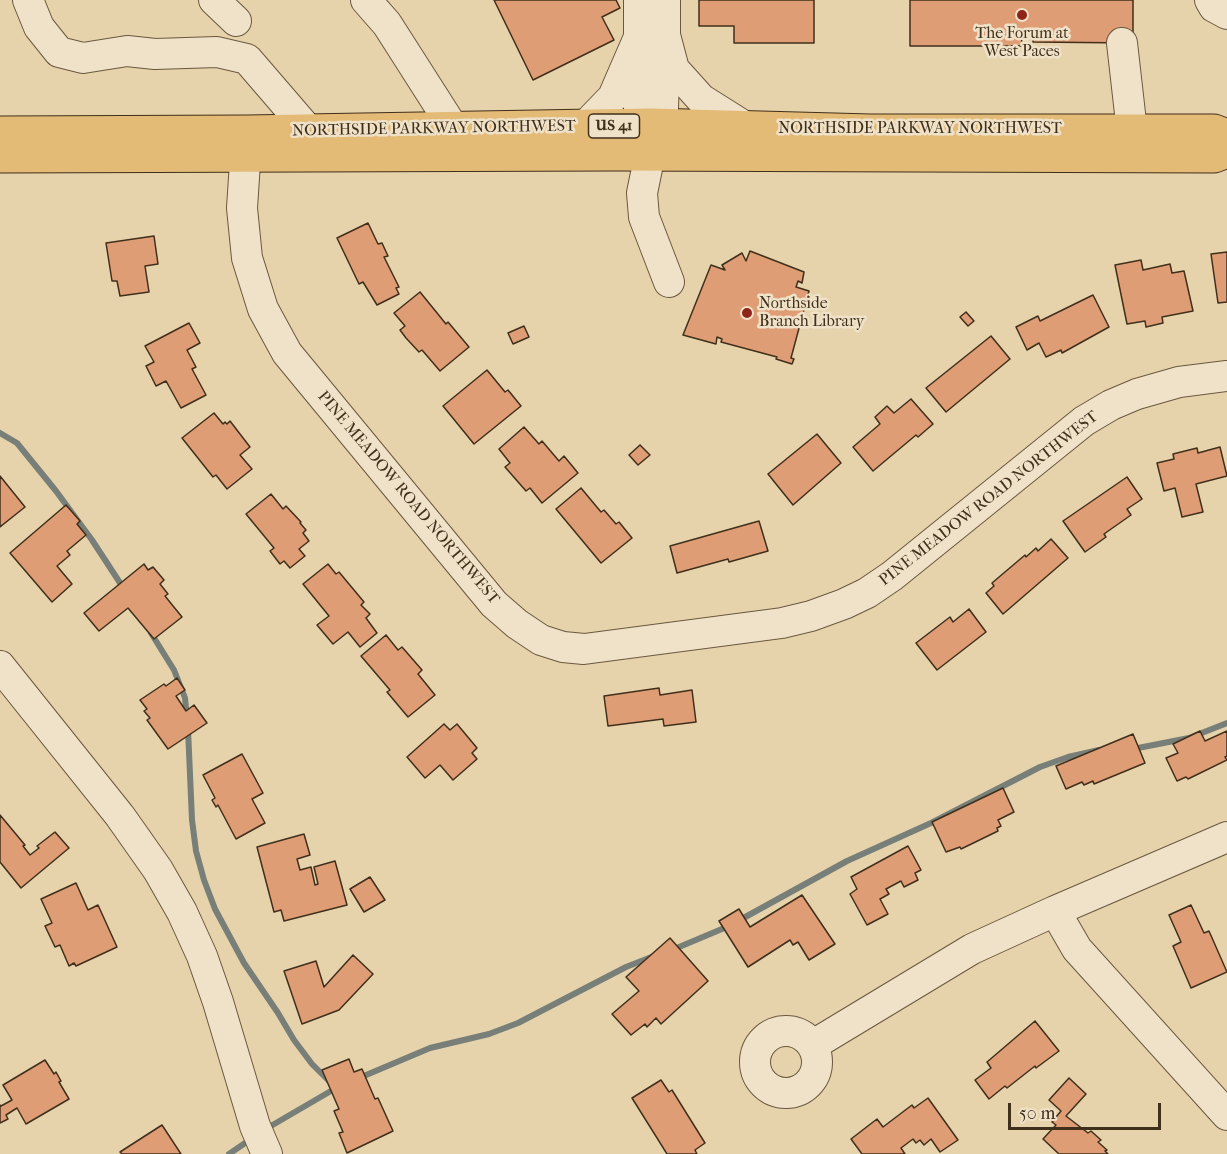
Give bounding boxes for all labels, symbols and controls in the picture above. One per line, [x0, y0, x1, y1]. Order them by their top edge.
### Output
marker: The Forum at West Paces [1015, 8, 1029, 22]
place label: The Forum at West Paces [975, 24, 1069, 62]
road number: US 41 [588, 114, 640, 138]
street label: NORTHSIDE PARKWAY NORTHWEST [292, 117, 576, 141]
street label: NORTHSIDE PARKWAY NORTHWEST [778, 119, 1062, 139]
place label: Northside Branch Library [759, 294, 864, 332]
marker: Northside Branch Library [740, 306, 754, 320]
street label: PINE MEADOW ROAD NORTHWEST [313, 387, 503, 609]
street label: PINE MEADOW ROAD NORTHWEST [876, 408, 1102, 590]
scale bar [1011, 1091, 1164, 1129]
text: 50 m [1019, 1103, 1055, 1124]

